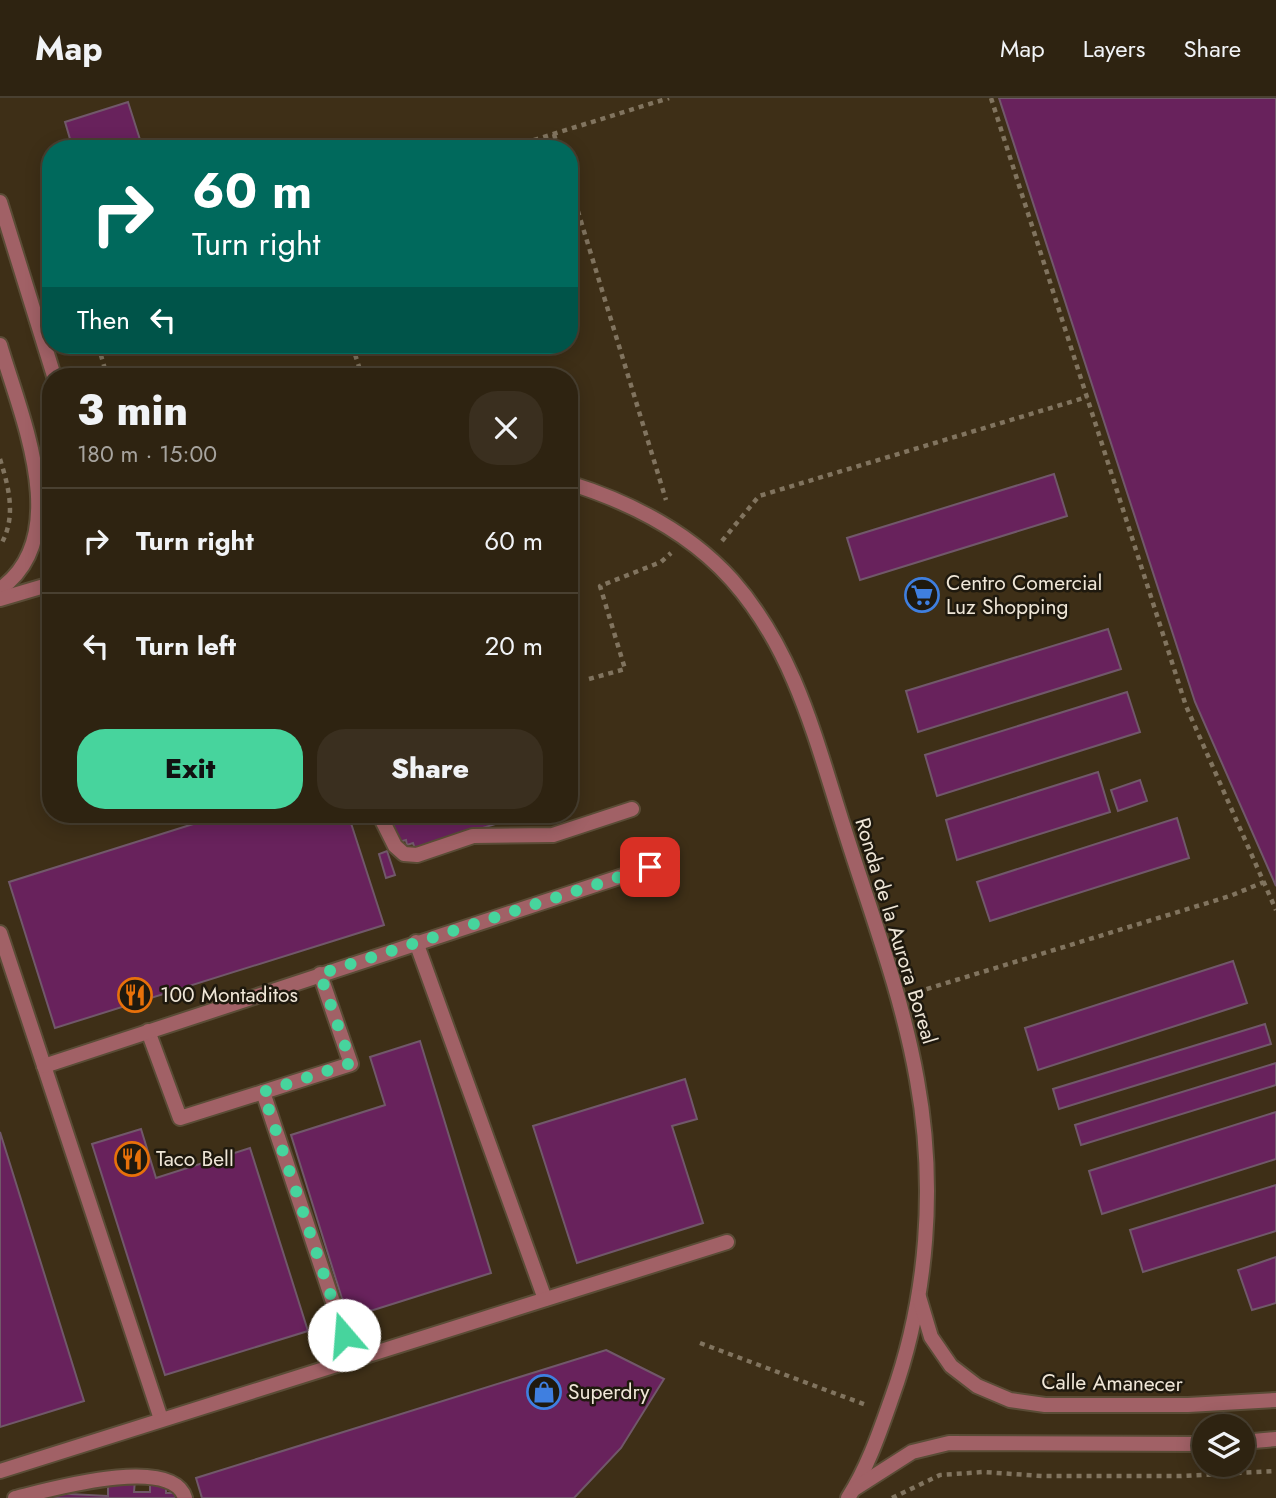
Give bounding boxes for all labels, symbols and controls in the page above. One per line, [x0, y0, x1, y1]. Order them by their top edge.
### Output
text: Map [35, 25, 103, 72]
text: Map [1000, 31, 1045, 66]
text: Layers [1083, 31, 1145, 66]
text: Share [1183, 31, 1241, 66]
text: 60 m [192, 156, 312, 226]
icon: right [77, 168, 168, 259]
text: Turn right [192, 221, 321, 267]
text: Then [77, 301, 130, 339]
icon: left [144, 301, 182, 339]
text: 3 min [77, 380, 188, 441]
button: close [469, 391, 543, 465]
text: 180 m · 15:00 [77, 437, 217, 471]
icon: right [77, 522, 115, 560]
text: Turn right [136, 522, 254, 560]
text: 60 m [484, 522, 543, 560]
place label: Centro Comercial Luz Shopping [946, 568, 1102, 622]
supermarket icon: Centro Comercial Luz Shopping [903, 576, 941, 614]
icon: left [77, 627, 115, 665]
text: Turn left [136, 627, 236, 665]
text: 20 m [485, 627, 543, 665]
button: Exit [77, 729, 303, 809]
button: Share [317, 729, 543, 809]
street label: Ronda de la Aurora Boreal [847, 814, 945, 1048]
pin [620, 837, 680, 897]
icon: arrive [631, 848, 669, 886]
restaurant icon: 100 Montaditos [116, 976, 154, 1014]
place label: 100 Montaditos [160, 980, 298, 1010]
restaurant icon: Taco Bell [113, 1140, 151, 1178]
place label: Taco Bell [156, 1144, 234, 1174]
position arrow [307, 1298, 381, 1372]
street label: Calle Amanecer [1041, 1367, 1184, 1399]
shop icon: Superdry [525, 1373, 563, 1411]
place label: Superdry [568, 1377, 650, 1407]
map controls [1192, 1414, 1255, 1477]
button: layers [1192, 1414, 1255, 1477]

